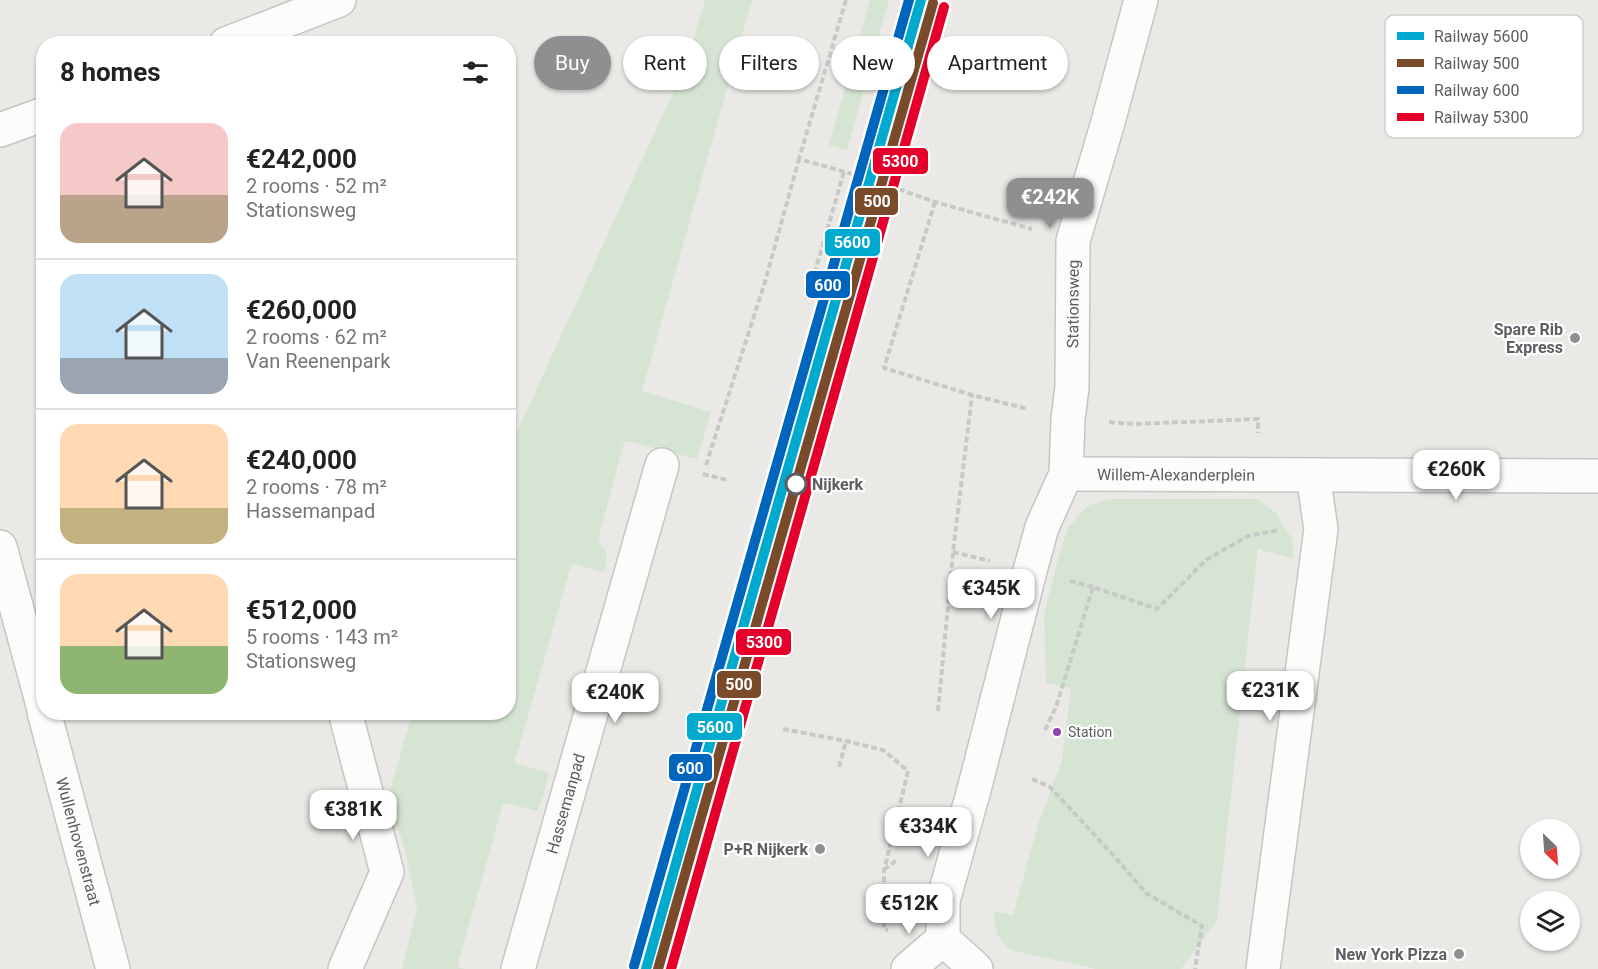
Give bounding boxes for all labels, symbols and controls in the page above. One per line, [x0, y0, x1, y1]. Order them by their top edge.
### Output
legend [1385, 15, 1583, 138]
text: Railway 5600 [1434, 27, 1528, 46]
chip: Buy [534, 36, 611, 90]
chip: Rent [623, 36, 707, 90]
chip: Filters [719, 36, 819, 90]
chip: New [831, 36, 915, 90]
chip: Apartment [927, 36, 1068, 90]
text: Railway 500 [1434, 54, 1519, 73]
icon: filters [459, 56, 492, 89]
text: 8 homes [60, 57, 161, 87]
text: Railway 600 [1434, 81, 1519, 100]
text: Railway 5300 [1434, 108, 1528, 127]
text: €242,000 [246, 144, 357, 174]
icon: home [108, 147, 180, 219]
line badge: 5300 [872, 147, 929, 175]
text: 5300 [882, 152, 918, 171]
text: 2 rooms · 52 m² [246, 174, 387, 198]
pin: €242K [1008, 178, 1092, 229]
text: €242K [1021, 185, 1079, 209]
line badge: 500 [854, 187, 899, 216]
text: 500 [863, 192, 891, 211]
text: Stationsweg [246, 198, 356, 222]
line badge: 5600 [824, 228, 881, 257]
text: 5600 [834, 233, 870, 252]
street label: Stationsweg [1063, 260, 1082, 348]
line badge: 600 [805, 270, 851, 299]
text: 600 [814, 276, 842, 295]
text: €260,000 [246, 295, 357, 325]
icon: home [108, 298, 180, 370]
place label: Spare Rib Express [1494, 320, 1563, 357]
text: 2 rooms · 62 m² [246, 325, 387, 349]
marker: Spare Rib Express [1568, 331, 1582, 345]
text: Van Reenenpark [246, 349, 390, 373]
text: €240,000 [246, 445, 357, 475]
icon: home [108, 448, 180, 520]
pin: €260K [1414, 450, 1498, 501]
text: €260K [1427, 457, 1485, 481]
street label: Willem-Alexanderplein [1097, 465, 1255, 484]
marker: Nijkerk [785, 473, 807, 495]
text: 2 rooms · 78 m² [246, 475, 387, 499]
place label: Nijkerk [812, 475, 864, 494]
text: Hassemanpad [246, 499, 375, 523]
pin: €345K [949, 569, 1033, 620]
text: €345K [962, 576, 1020, 600]
text: €512,000 [246, 595, 357, 625]
icon: home [108, 598, 180, 670]
text: 5 rooms · 143 m² [246, 625, 398, 649]
line badge: 5300 [735, 628, 792, 656]
text: 5300 [746, 633, 782, 652]
text: Stationsweg [246, 649, 356, 673]
line badge: 500 [716, 670, 762, 699]
pin: €231K [1228, 671, 1312, 722]
pin: €240K [573, 673, 657, 724]
text: 500 [725, 675, 753, 694]
text: €231K [1241, 678, 1299, 702]
text: €240K [586, 680, 644, 704]
line badge: 5600 [686, 712, 743, 741]
text: 5600 [697, 718, 733, 737]
place label: Station [1068, 724, 1112, 740]
marker: Station [1051, 726, 1063, 738]
street label: Hassemanpad [542, 751, 589, 856]
line badge: 600 [668, 753, 713, 782]
text: 600 [676, 759, 704, 778]
street label: Wullenhovenstraat [52, 775, 105, 908]
pin: €381K [311, 790, 395, 841]
text: €381K [324, 797, 382, 821]
pin: €334K [886, 807, 970, 858]
text: €334K [899, 814, 957, 838]
north arrow [1520, 819, 1580, 879]
map controls [1520, 819, 1580, 951]
place label: P+R Nijkerk [724, 840, 808, 859]
marker: P+R Nijkerk [813, 842, 827, 856]
pin: €512K [867, 884, 951, 935]
text: €512K [880, 891, 938, 915]
button: layers [1520, 891, 1580, 951]
place label: New York Pizza [1335, 945, 1447, 964]
marker: New York Pizza [1452, 947, 1466, 961]

